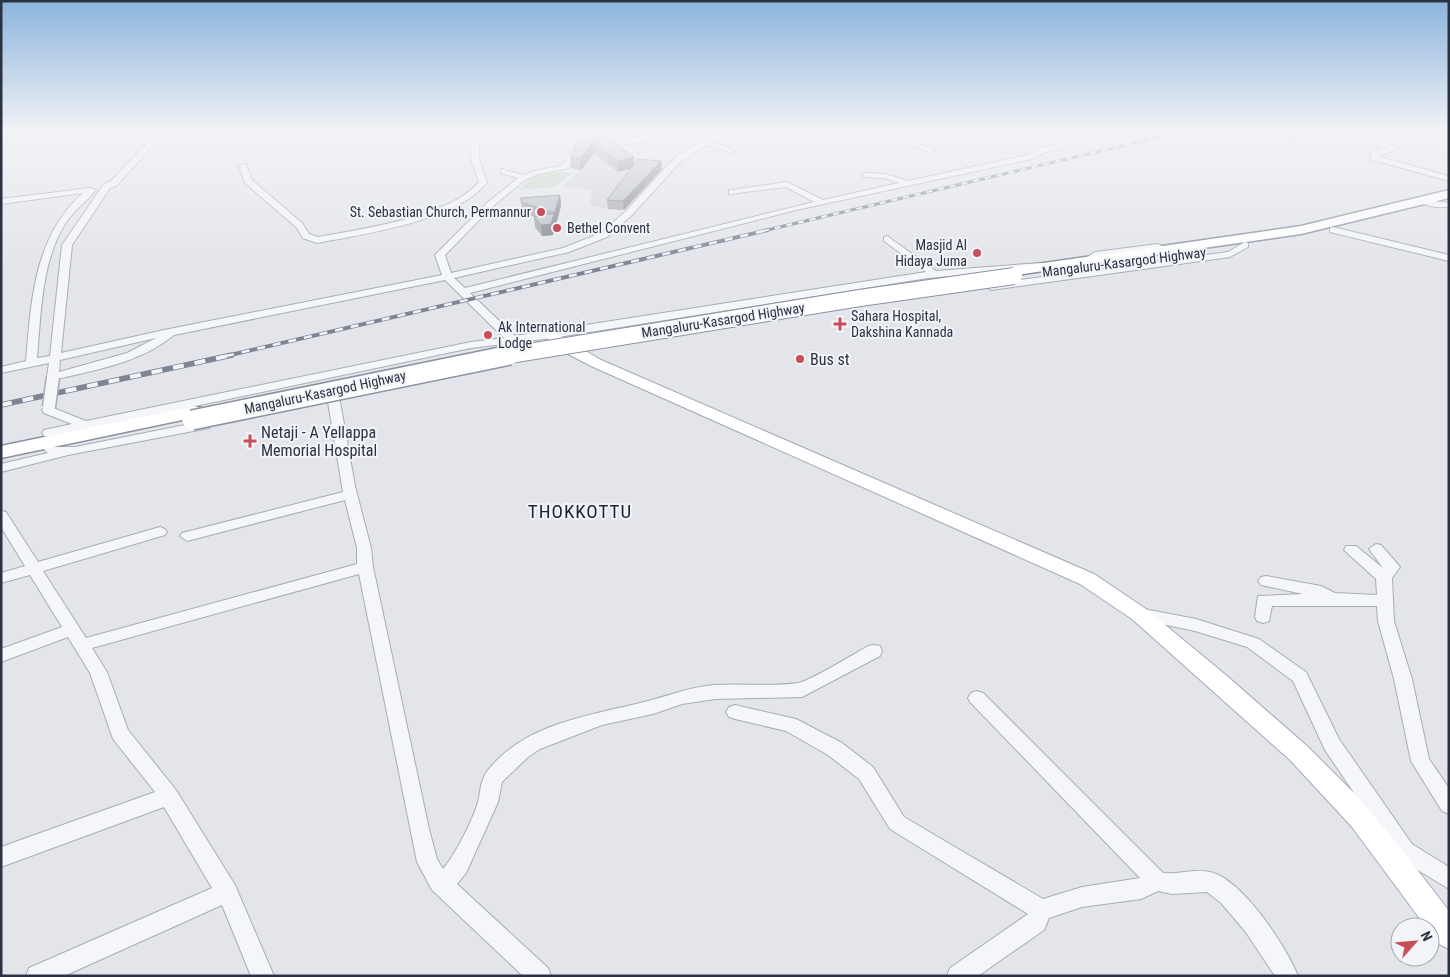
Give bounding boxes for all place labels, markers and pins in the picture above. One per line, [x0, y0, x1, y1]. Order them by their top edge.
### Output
place label: St. Sebastian Church, Permannur [350, 204, 531, 220]
marker: St. Sebastian Church, Permannur [535, 206, 547, 218]
place label: Bethel Convent [567, 220, 650, 236]
marker: Bethel Convent [551, 222, 563, 234]
place label: Masjid Al Hidaya Juma [895, 237, 967, 269]
marker: Masjid Al Hidaya Juma [971, 247, 983, 259]
place label: Sahara Hospital, Dakshina Kannada [851, 308, 953, 340]
marker: Sahara Hospital, Dakshina Kannada [833, 317, 847, 331]
place label: Ak International Lodge [498, 319, 585, 351]
marker: Ak International Lodge [482, 329, 494, 341]
place label: Bus st [810, 350, 850, 369]
marker: Bus st [794, 353, 806, 365]
place label: Netaji - A Yellappa Memorial Hospital [261, 423, 377, 460]
marker: Netaji - A Yellappa Memorial Hospital [243, 434, 257, 448]

